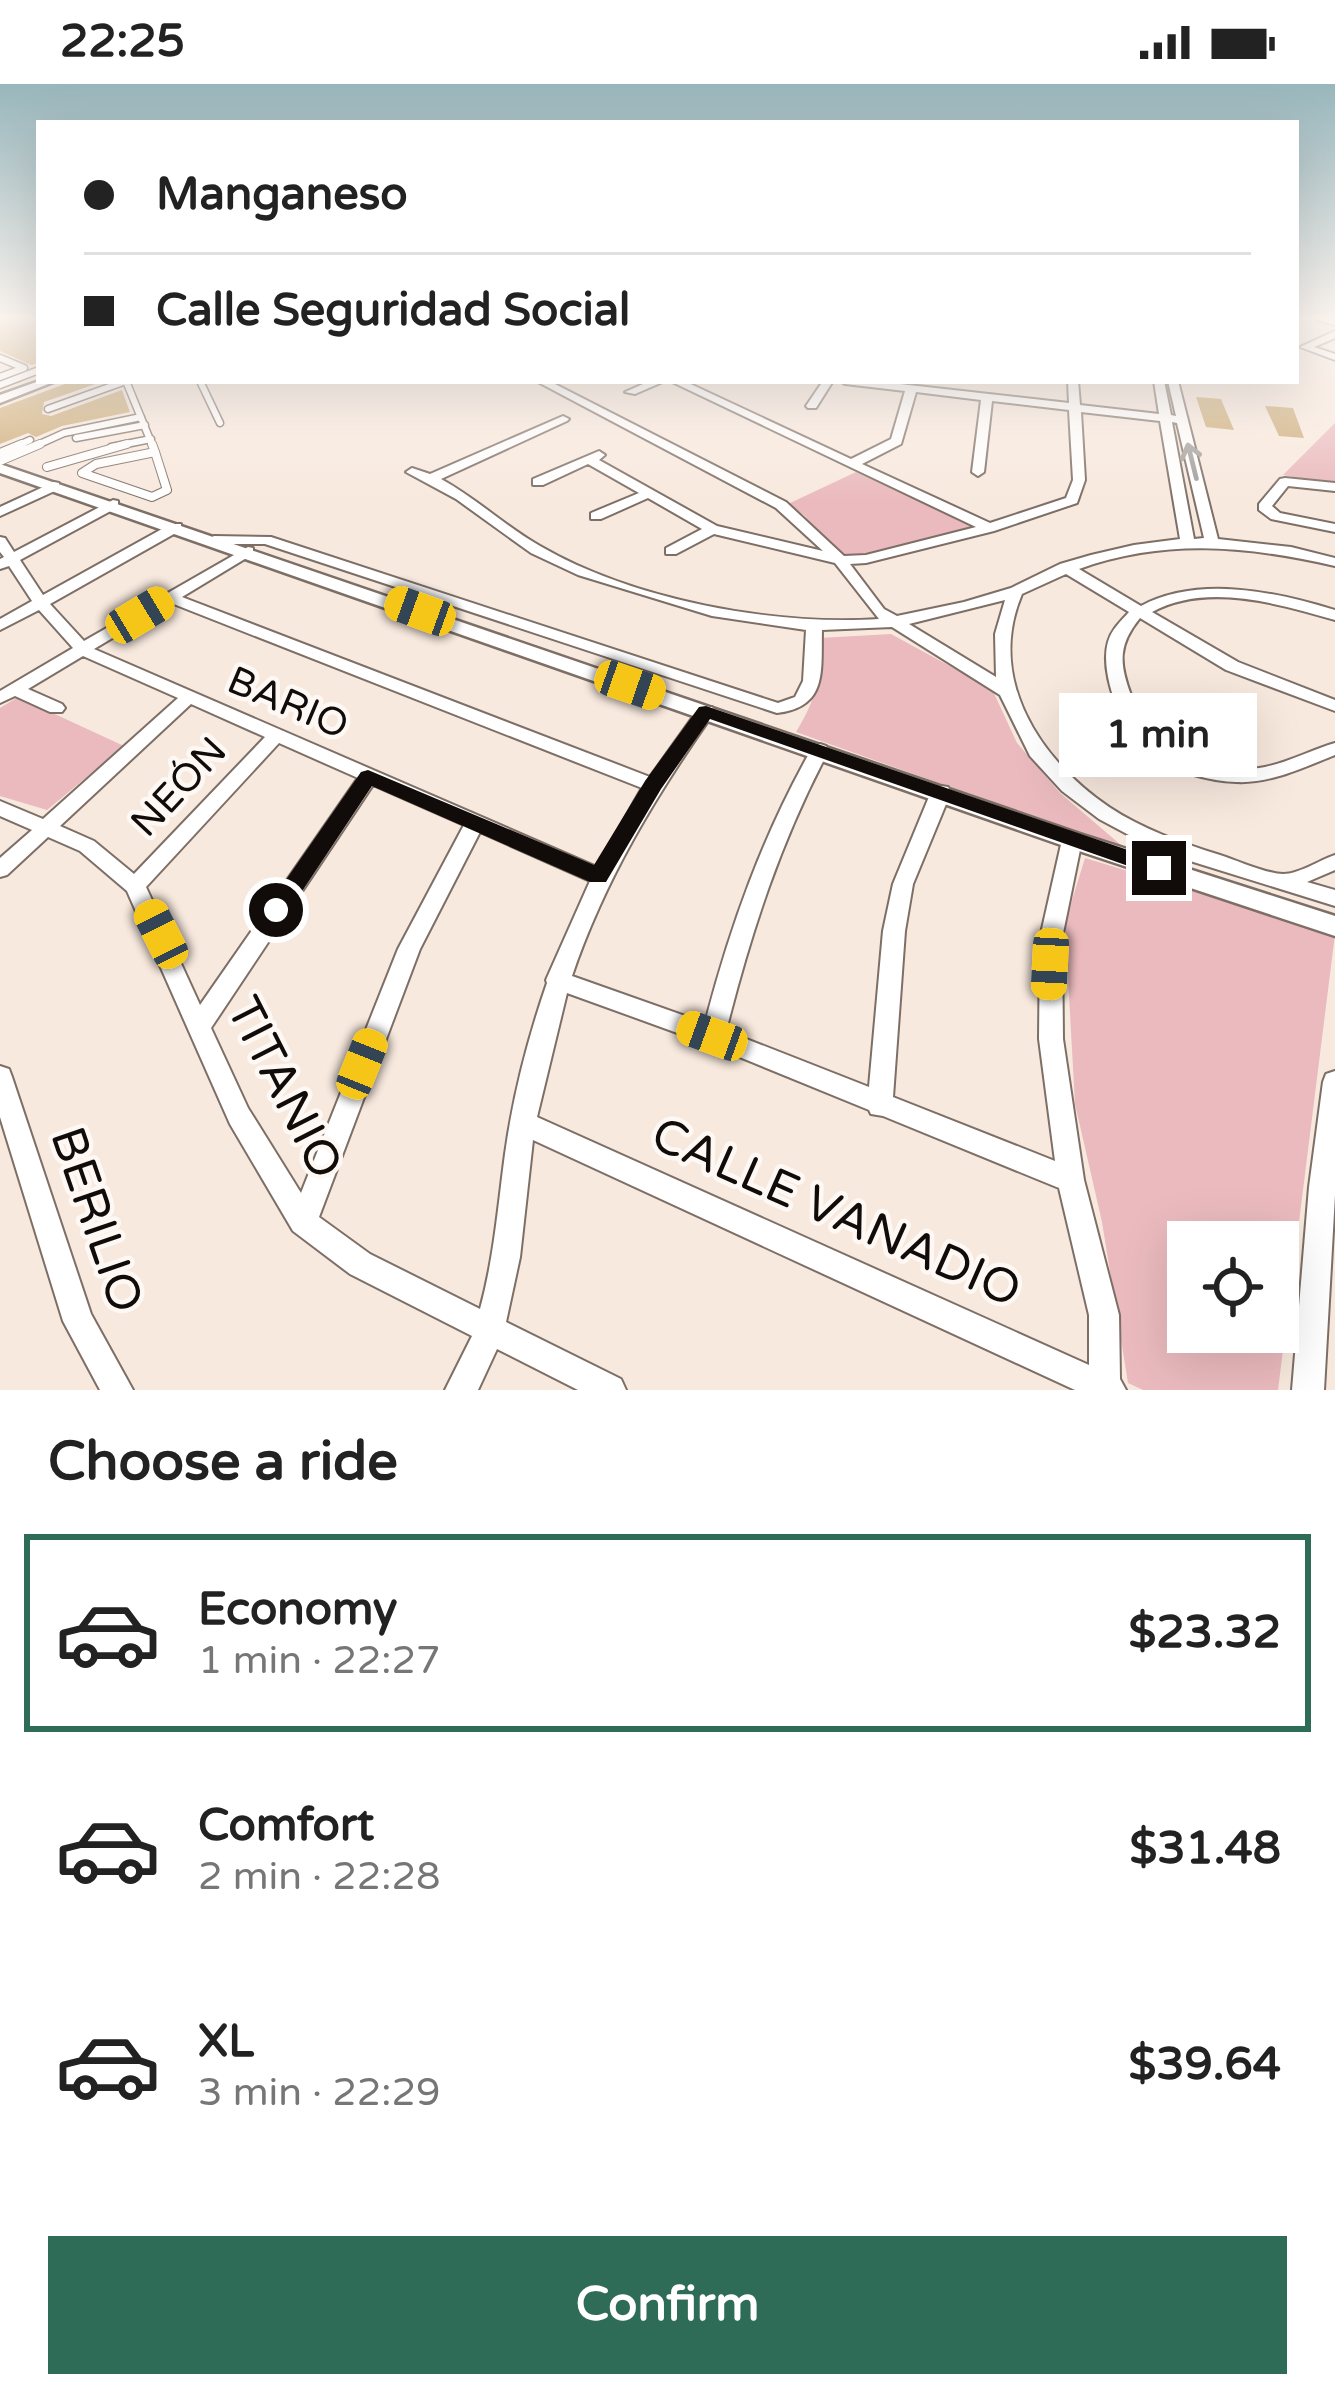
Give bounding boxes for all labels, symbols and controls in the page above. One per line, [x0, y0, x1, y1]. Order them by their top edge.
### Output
text: 22:25 [60, 15, 185, 69]
text: Manganeso [156, 168, 408, 222]
text: Calle Seguridad Social [156, 284, 630, 338]
one-way arrow [1180, 443, 1202, 481]
car [100, 581, 180, 649]
car [380, 582, 460, 640]
car [590, 656, 670, 714]
street label: BARIO [221, 657, 355, 749]
callout: 1 min [1060, 694, 1258, 778]
text: 1 min [1106, 711, 1210, 758]
street label: NEÓN [121, 727, 237, 847]
route end [1132, 841, 1186, 895]
route start [249, 883, 303, 937]
car [129, 894, 193, 974]
car [1030, 927, 1070, 1001]
street label: TITANIO [214, 987, 354, 1189]
car [672, 1007, 752, 1065]
car [332, 1024, 392, 1104]
street label: CALLE VANADIO [643, 1106, 1029, 1320]
street label: BERILIO [37, 1120, 155, 1320]
map controls [1167, 1221, 1299, 1353]
button: locate [1167, 1221, 1299, 1353]
text: Choose a ride [48, 1429, 398, 1494]
icon: car [54, 1579, 162, 1687]
text: Economy [198, 1583, 397, 1637]
text: $23.32 [1129, 1606, 1281, 1660]
text: 1 min · 22:27 [198, 1637, 440, 1684]
icon: car [54, 1795, 162, 1903]
text: Comfort [198, 1799, 374, 1853]
text: $31.48 [1129, 1822, 1281, 1876]
text: 2 min · 22:28 [198, 1853, 440, 1900]
icon: car [54, 2011, 162, 2119]
text: XL [198, 2015, 254, 2069]
text: $39.64 [1129, 2038, 1281, 2092]
text: 3 min · 22:29 [198, 2069, 440, 2116]
button: Confirm [48, 2236, 1287, 2374]

